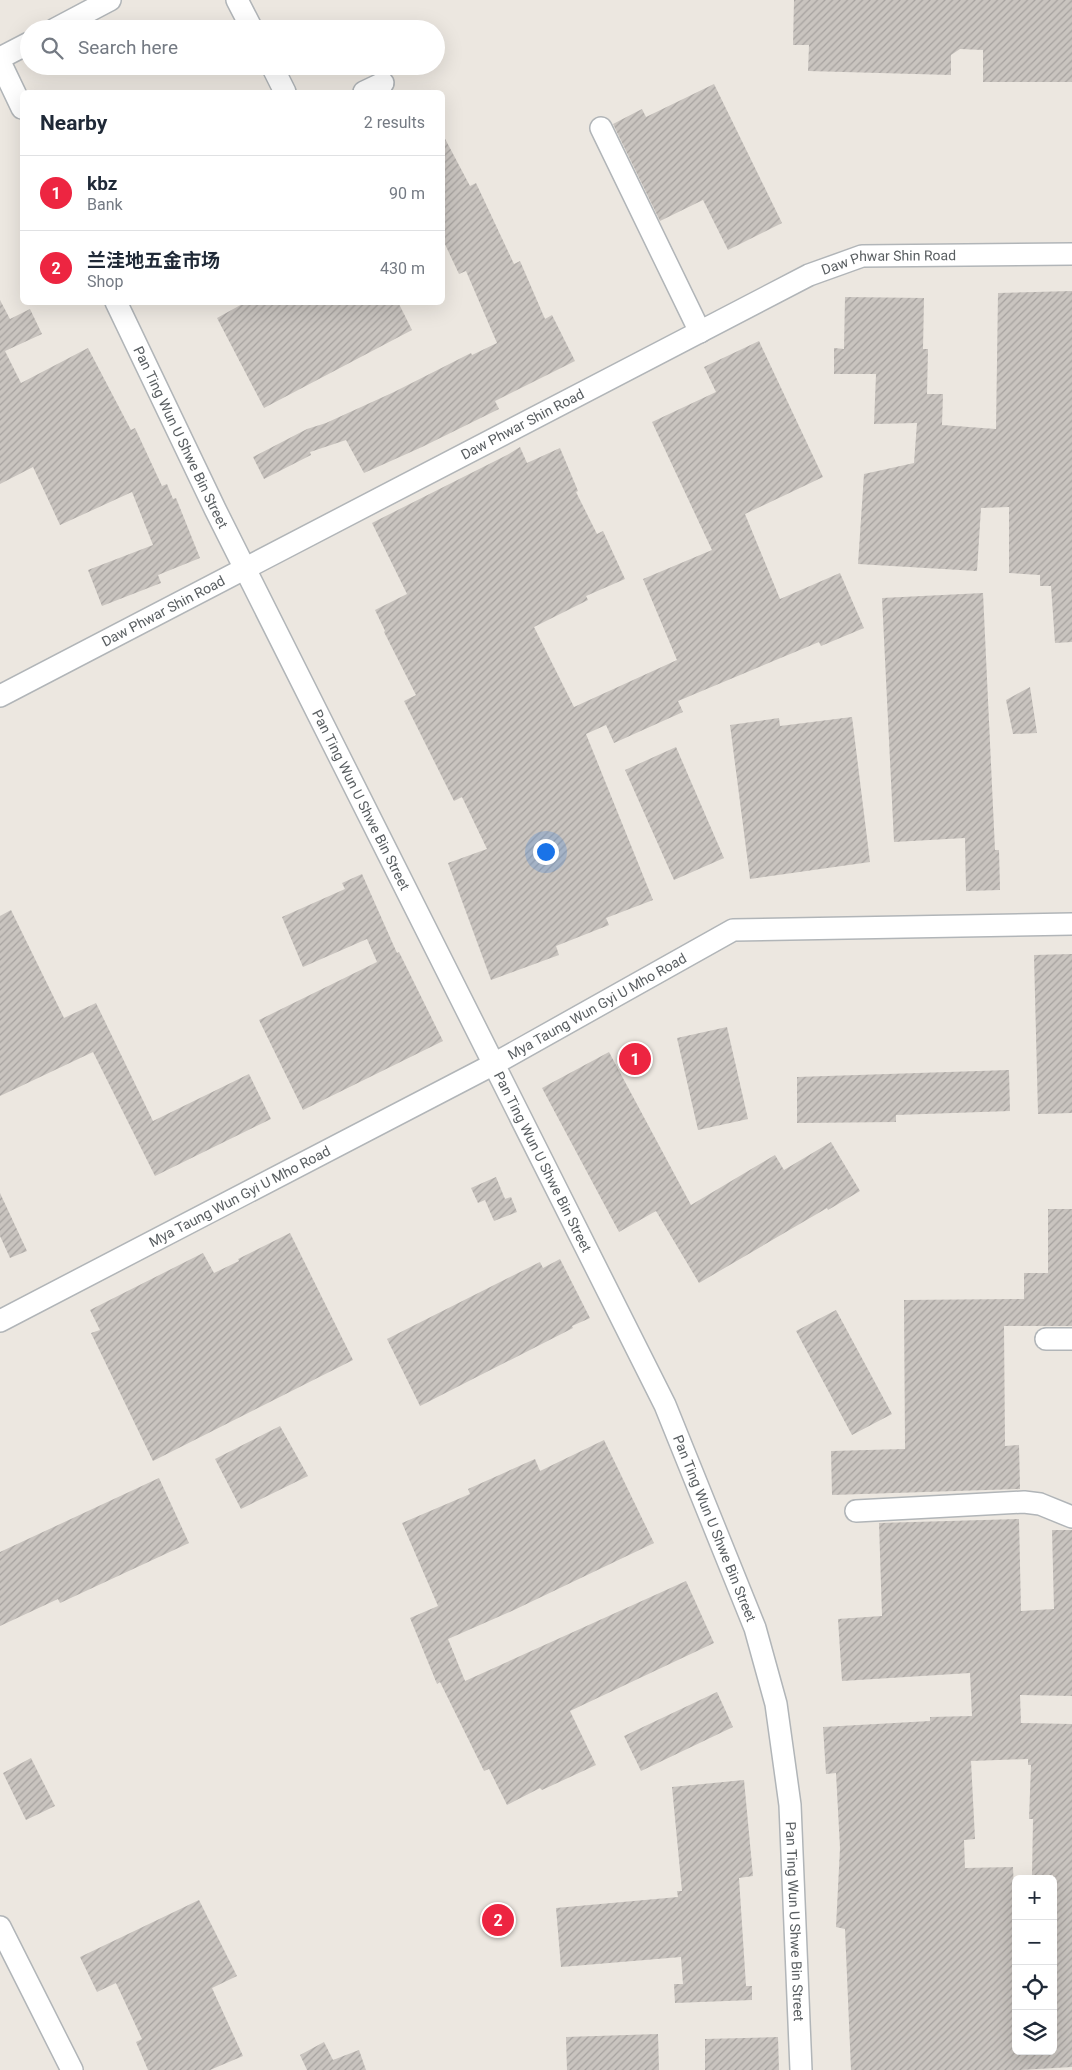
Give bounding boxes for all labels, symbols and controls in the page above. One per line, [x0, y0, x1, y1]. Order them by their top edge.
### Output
search box [20, 20, 445, 75]
icon: search [38, 34, 66, 62]
text: Search here [78, 36, 178, 59]
text: Nearby [40, 111, 107, 135]
text: 2 results [364, 113, 425, 132]
text: kbz [87, 172, 117, 195]
text: 1 [51, 184, 61, 203]
text: 90 m [389, 184, 425, 203]
text: Bank [87, 195, 123, 214]
street label: Daw Phwar Shin Road [819, 247, 956, 278]
text: 兰洼地五金市场 [87, 249, 220, 272]
text: 2 [51, 259, 61, 278]
text: 430 m [380, 259, 425, 278]
text: Shop [87, 272, 123, 291]
street label: Pan Ting Wun U Shwe Bin Street [130, 344, 232, 531]
street label: Daw Phwar Shin Road [458, 385, 587, 463]
street label: Daw Phwar Shin Road [99, 572, 227, 650]
street label: Pan Ting Wun U Shwe Bin Street [309, 707, 413, 893]
your location [533, 839, 559, 865]
street label: Mya Taung Wun Gyi U Mho Road [505, 950, 689, 1063]
pin: 1 [619, 1040, 651, 1078]
street label: Pan Ting Wun U Shwe Bin Street [491, 1069, 595, 1255]
street label: Mya Taung Wun Gyi U Mho Road [146, 1143, 333, 1250]
street label: Pan Ting Wun U Shwe Bin Street [670, 1433, 760, 1624]
street label: Pan Ting Wun U Shwe Bin Street [783, 1821, 807, 2022]
map controls [1012, 1875, 1057, 2055]
button: + [1012, 1875, 1057, 1920]
pin: 2 [482, 1901, 514, 1939]
button: − [1012, 1920, 1057, 1965]
button: locate [1012, 1965, 1057, 2010]
button: layers [1012, 2010, 1057, 2055]

